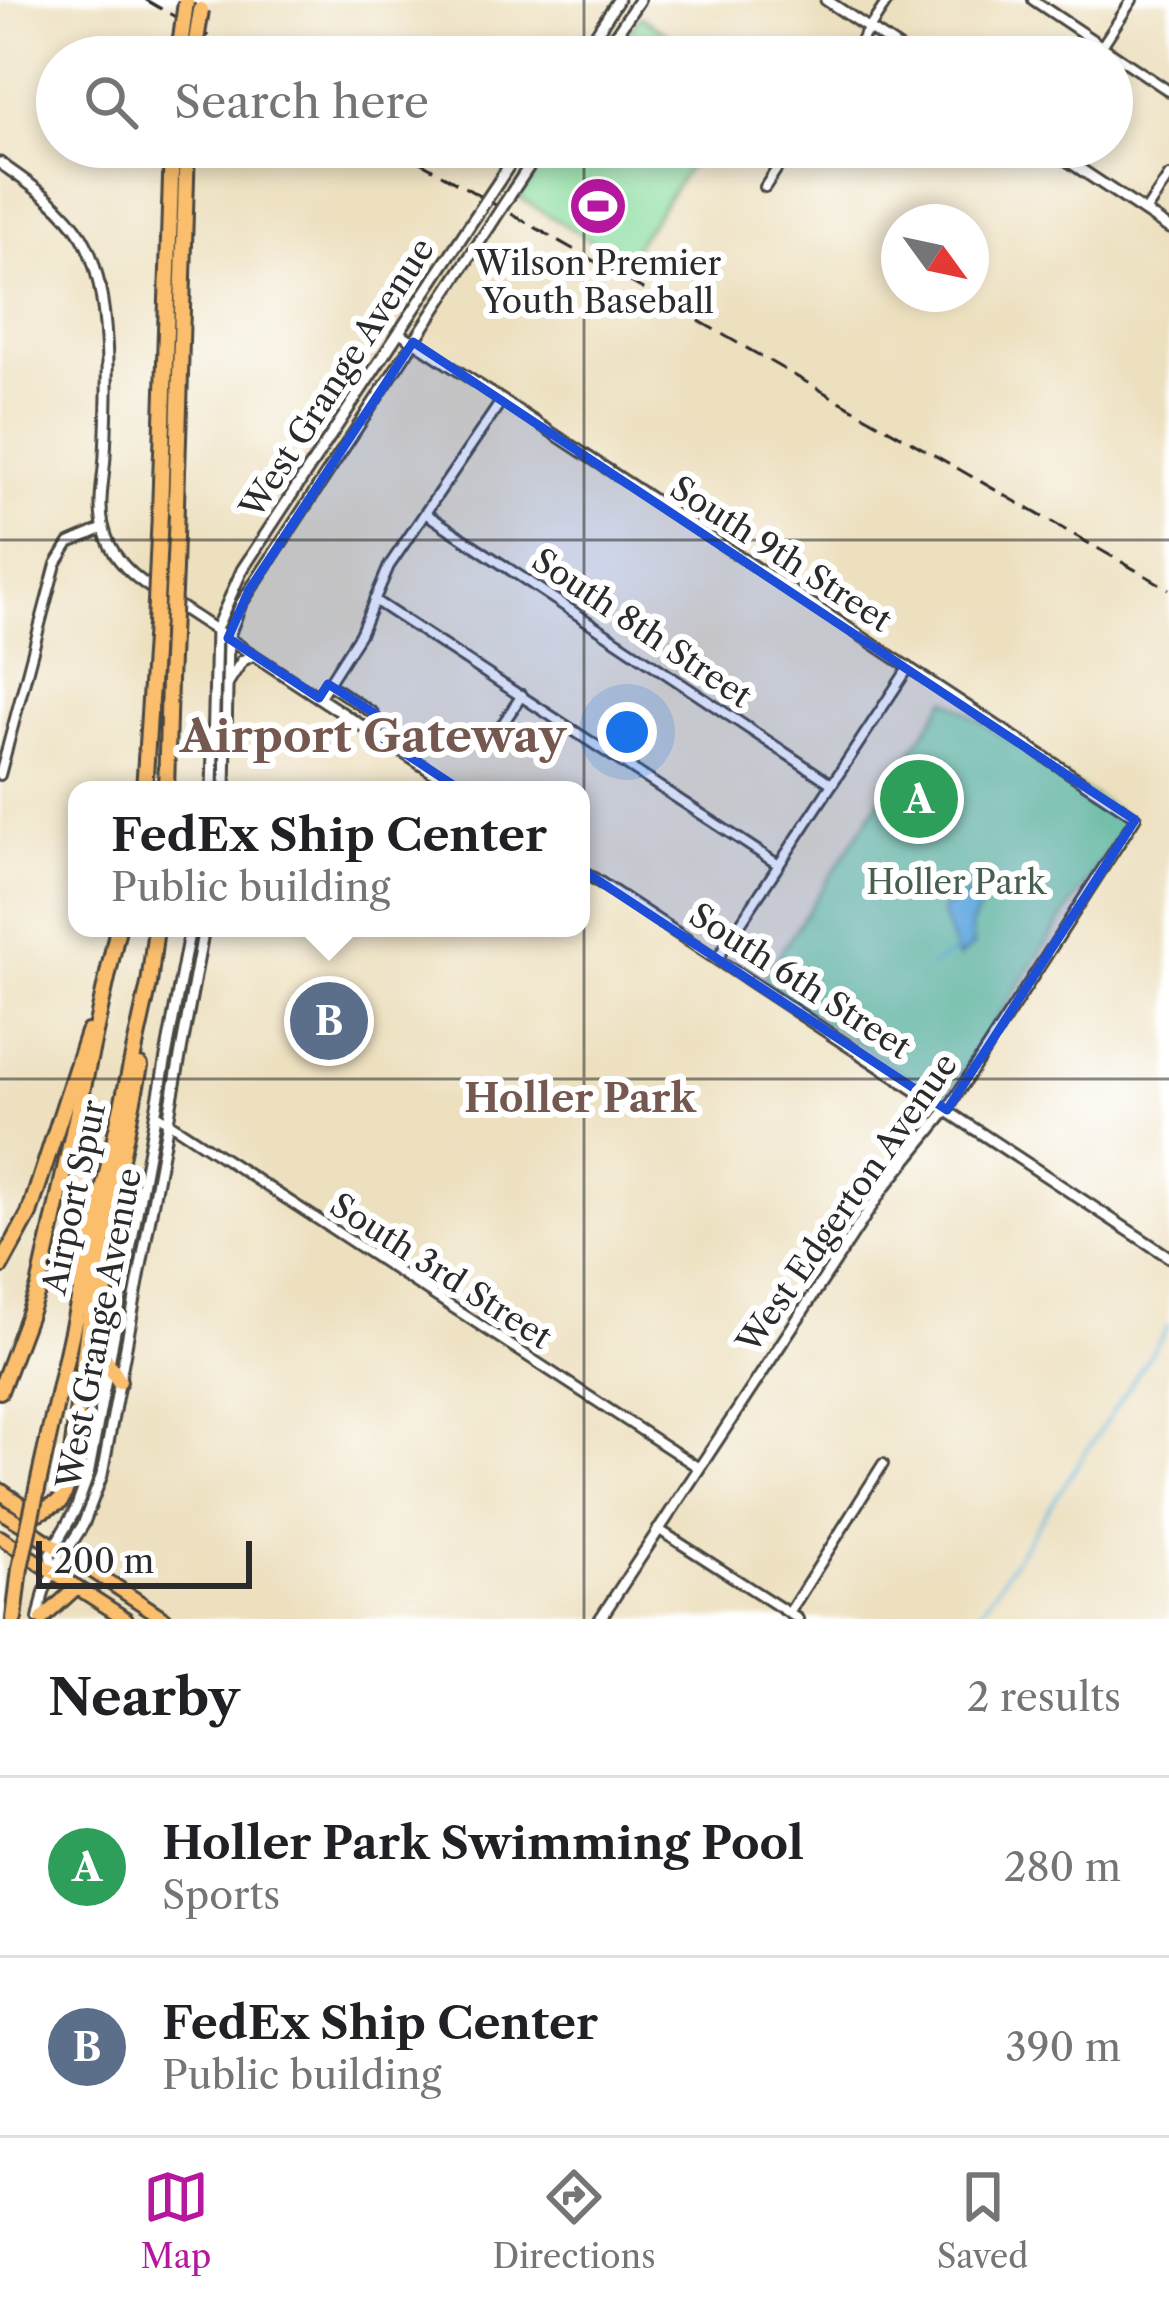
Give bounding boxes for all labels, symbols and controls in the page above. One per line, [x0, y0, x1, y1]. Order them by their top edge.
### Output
search box [36, 36, 1133, 168]
icon: search [78, 69, 144, 135]
text: Search here [174, 74, 429, 130]
sports icon: Wilson Premier Youth Baseball [567, 175, 629, 237]
north arrow [881, 204, 989, 312]
street label: West Grange Avenue [231, 230, 443, 526]
place label: Wilson Premier Youth Baseball [474, 243, 722, 322]
street label: South 9th Street [663, 467, 900, 641]
street label: South 8th Street [525, 540, 760, 717]
your location [597, 702, 657, 762]
district label: Airport Gateway [179, 708, 567, 764]
pin: A [880, 754, 958, 844]
popup [68, 781, 590, 937]
text: FedEx Ship Center [111, 807, 547, 863]
park label: Holler Park [866, 862, 1048, 903]
text: Public building [111, 863, 390, 911]
street label: South 6th Street [682, 894, 919, 1068]
pin: B [290, 976, 368, 1066]
street label: West Edgerton Avenue [727, 1045, 966, 1361]
district label: Holler Park [464, 1074, 697, 1122]
street label: Airport Spur [33, 1096, 115, 1299]
street label: West Grange Avenue [48, 1164, 150, 1493]
street label: South 3rd Street [323, 1184, 560, 1358]
scale bar [36, 1535, 252, 1588]
text: 200 m [54, 1541, 154, 1582]
text: Nearby [48, 1666, 240, 1728]
text: 2 results [967, 1673, 1121, 1721]
text: Holler Park Swimming Pool [162, 1815, 804, 1871]
text: A [72, 1843, 102, 1891]
text: 280 m [1004, 1843, 1121, 1891]
text: Sports [162, 1871, 280, 1919]
text: FedEx Ship Center [162, 1995, 598, 2051]
text: B [73, 2023, 102, 2071]
text: 390 m [1005, 2023, 1121, 2071]
text: Public building [162, 2051, 441, 2099]
tab: Map [141, 2164, 211, 2277]
tab: Directions [493, 2164, 656, 2277]
tab: Saved [937, 2164, 1028, 2277]

